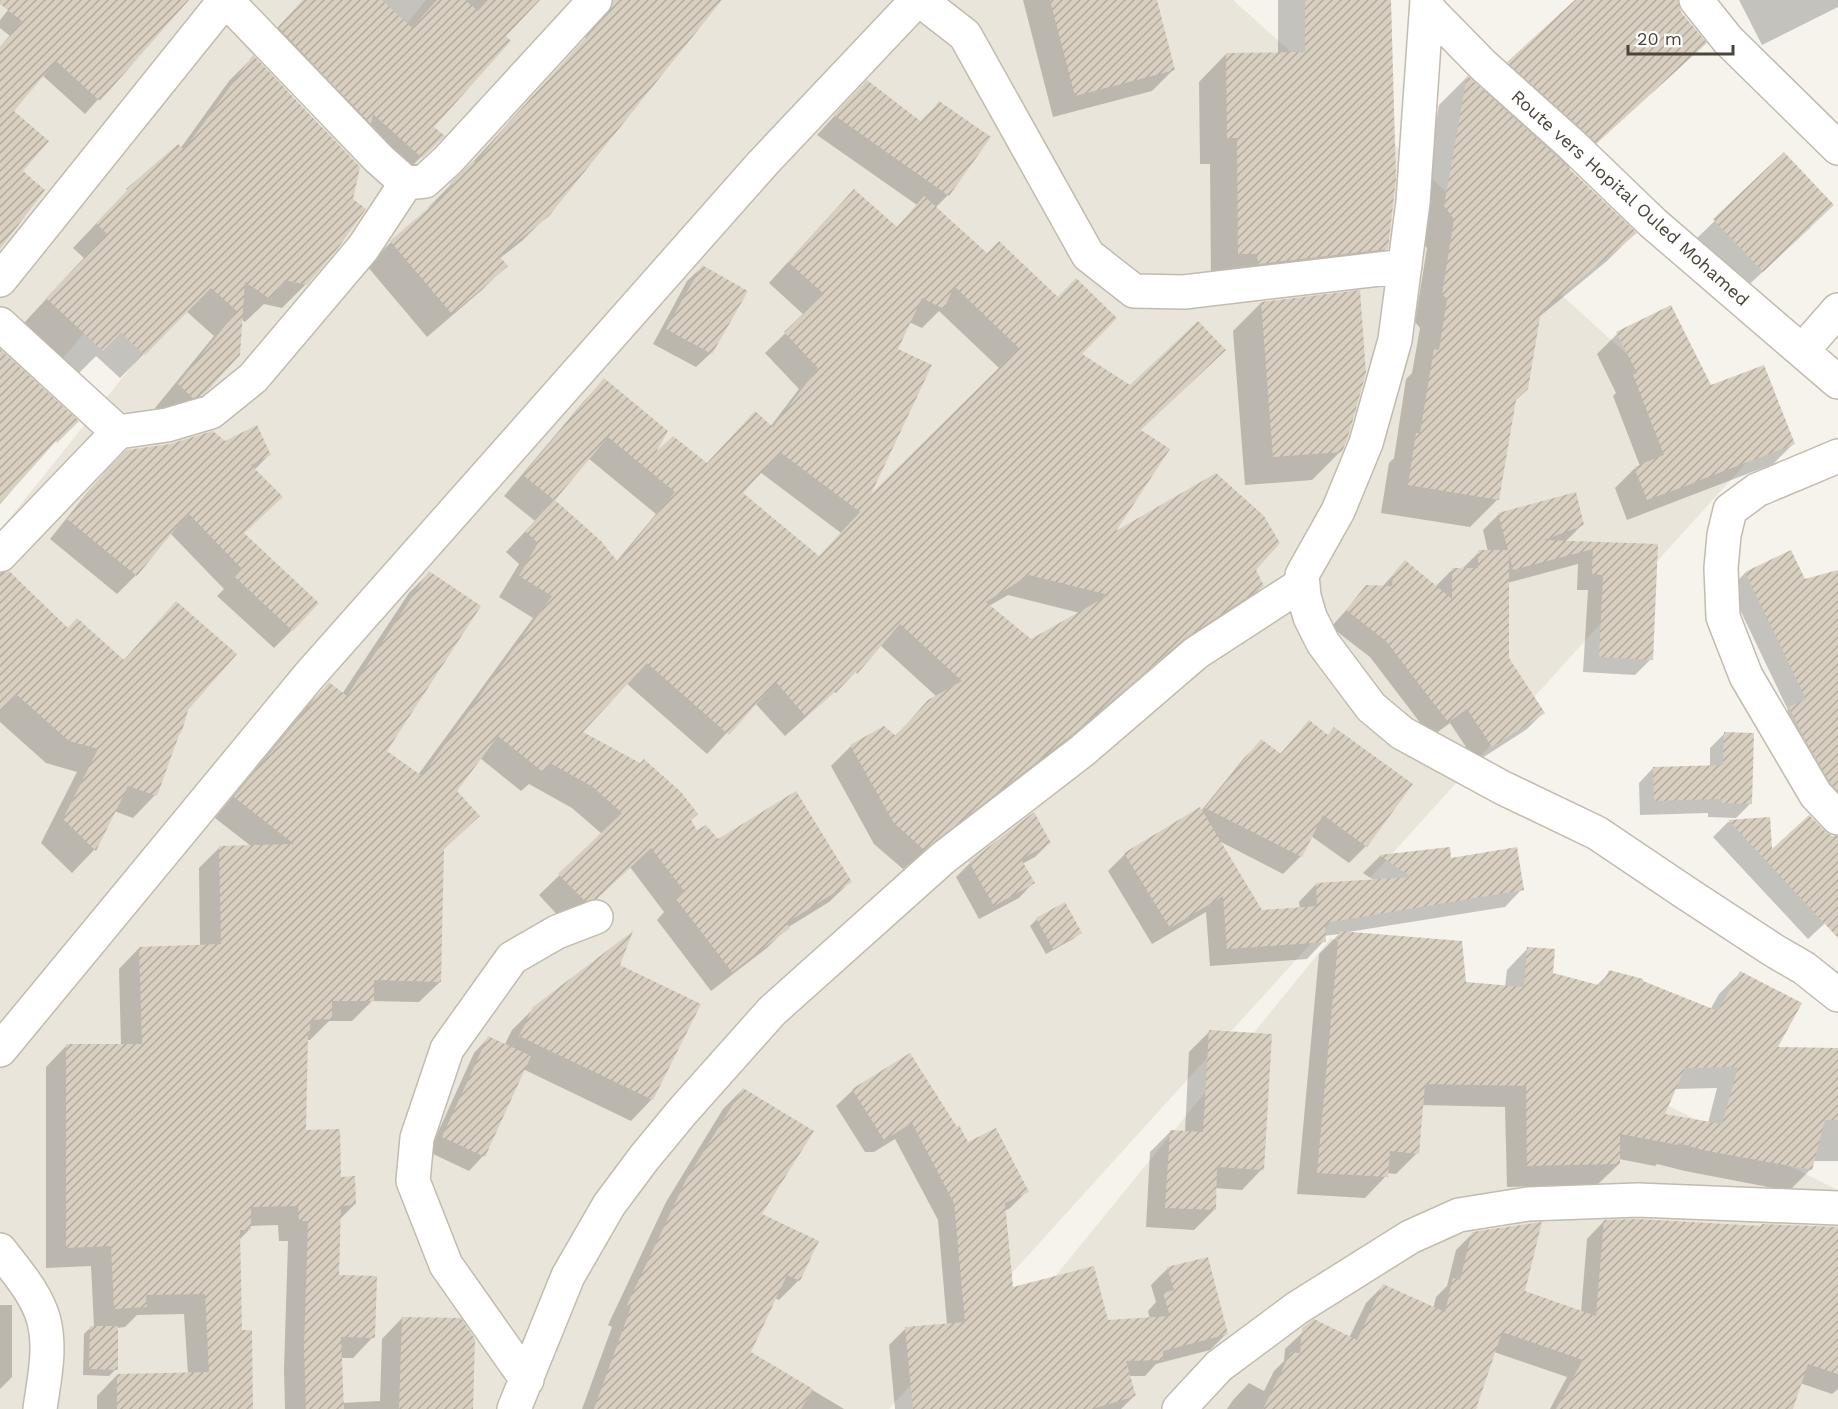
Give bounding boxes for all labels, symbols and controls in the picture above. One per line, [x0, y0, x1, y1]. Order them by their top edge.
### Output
scale bar [1628, 18, 1733, 56]
text: 20 m [1637, 28, 1682, 49]
street label: Route vers Hopital Ouled Mohamed [1507, 85, 1753, 310]

